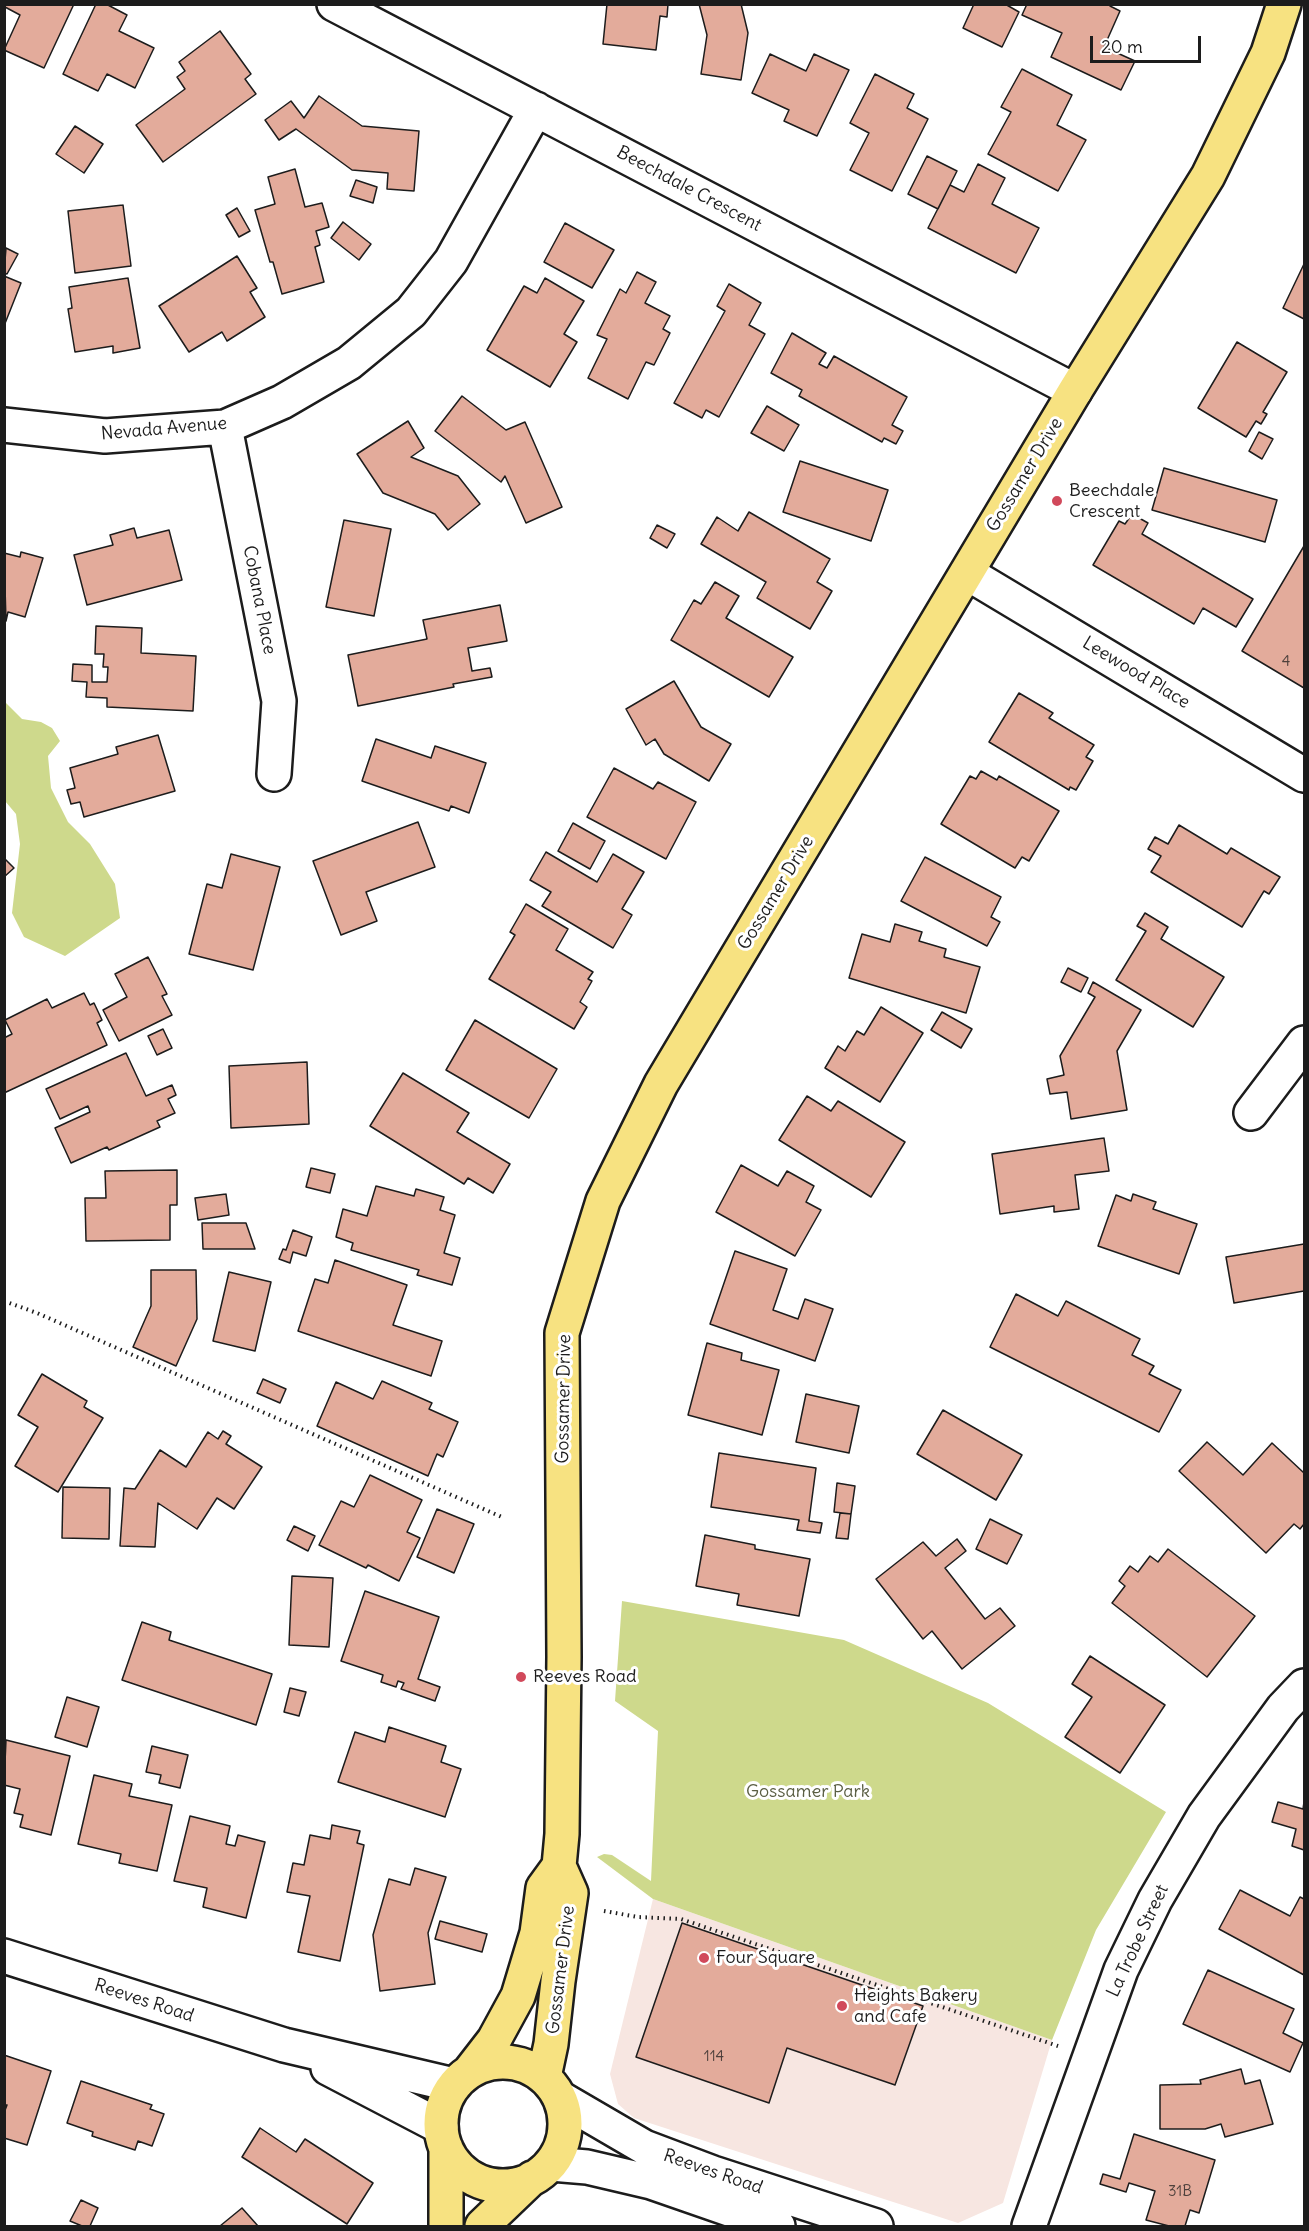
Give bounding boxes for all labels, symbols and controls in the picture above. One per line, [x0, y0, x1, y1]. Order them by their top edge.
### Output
scale bar [1093, 24, 1204, 62]
text: 20 m [1101, 35, 1143, 58]
street label: Beechdale Crescent [613, 142, 765, 236]
street label: Nevada Avenue [100, 413, 228, 445]
street label: Gossamer Drive [982, 414, 1068, 536]
place label: Beechdale Crescent [1069, 480, 1154, 522]
marker: Beechdale Crescent [1050, 494, 1064, 508]
street label: Cobana Place [238, 544, 280, 656]
street label: Leewood Place [1078, 632, 1194, 714]
house number: 4 [1282, 653, 1290, 671]
street label: Gossamer Drive [733, 832, 819, 954]
street label: Gossamer Drive [552, 1334, 576, 1464]
place label: Reeves Road [533, 1666, 637, 1688]
marker: Reeves Road [514, 1670, 528, 1684]
park label: Gossamer Park [746, 1781, 870, 1803]
street label: La Trobe Street [1102, 1881, 1174, 2001]
street label: Gossamer Drive [542, 1904, 580, 2036]
place label: Four Square [716, 1947, 815, 1969]
marker: Four Square [697, 1951, 711, 1965]
street label: Reeves Road [91, 1975, 197, 2027]
place label: Heights Bakery and Cafe [854, 1985, 978, 2028]
marker: Heights Bakery and Cafe [835, 1999, 849, 2013]
house number: 114 [704, 2048, 724, 2066]
street label: Reeves Road [661, 2145, 765, 2199]
house number: 31B [1168, 2183, 1192, 2201]

